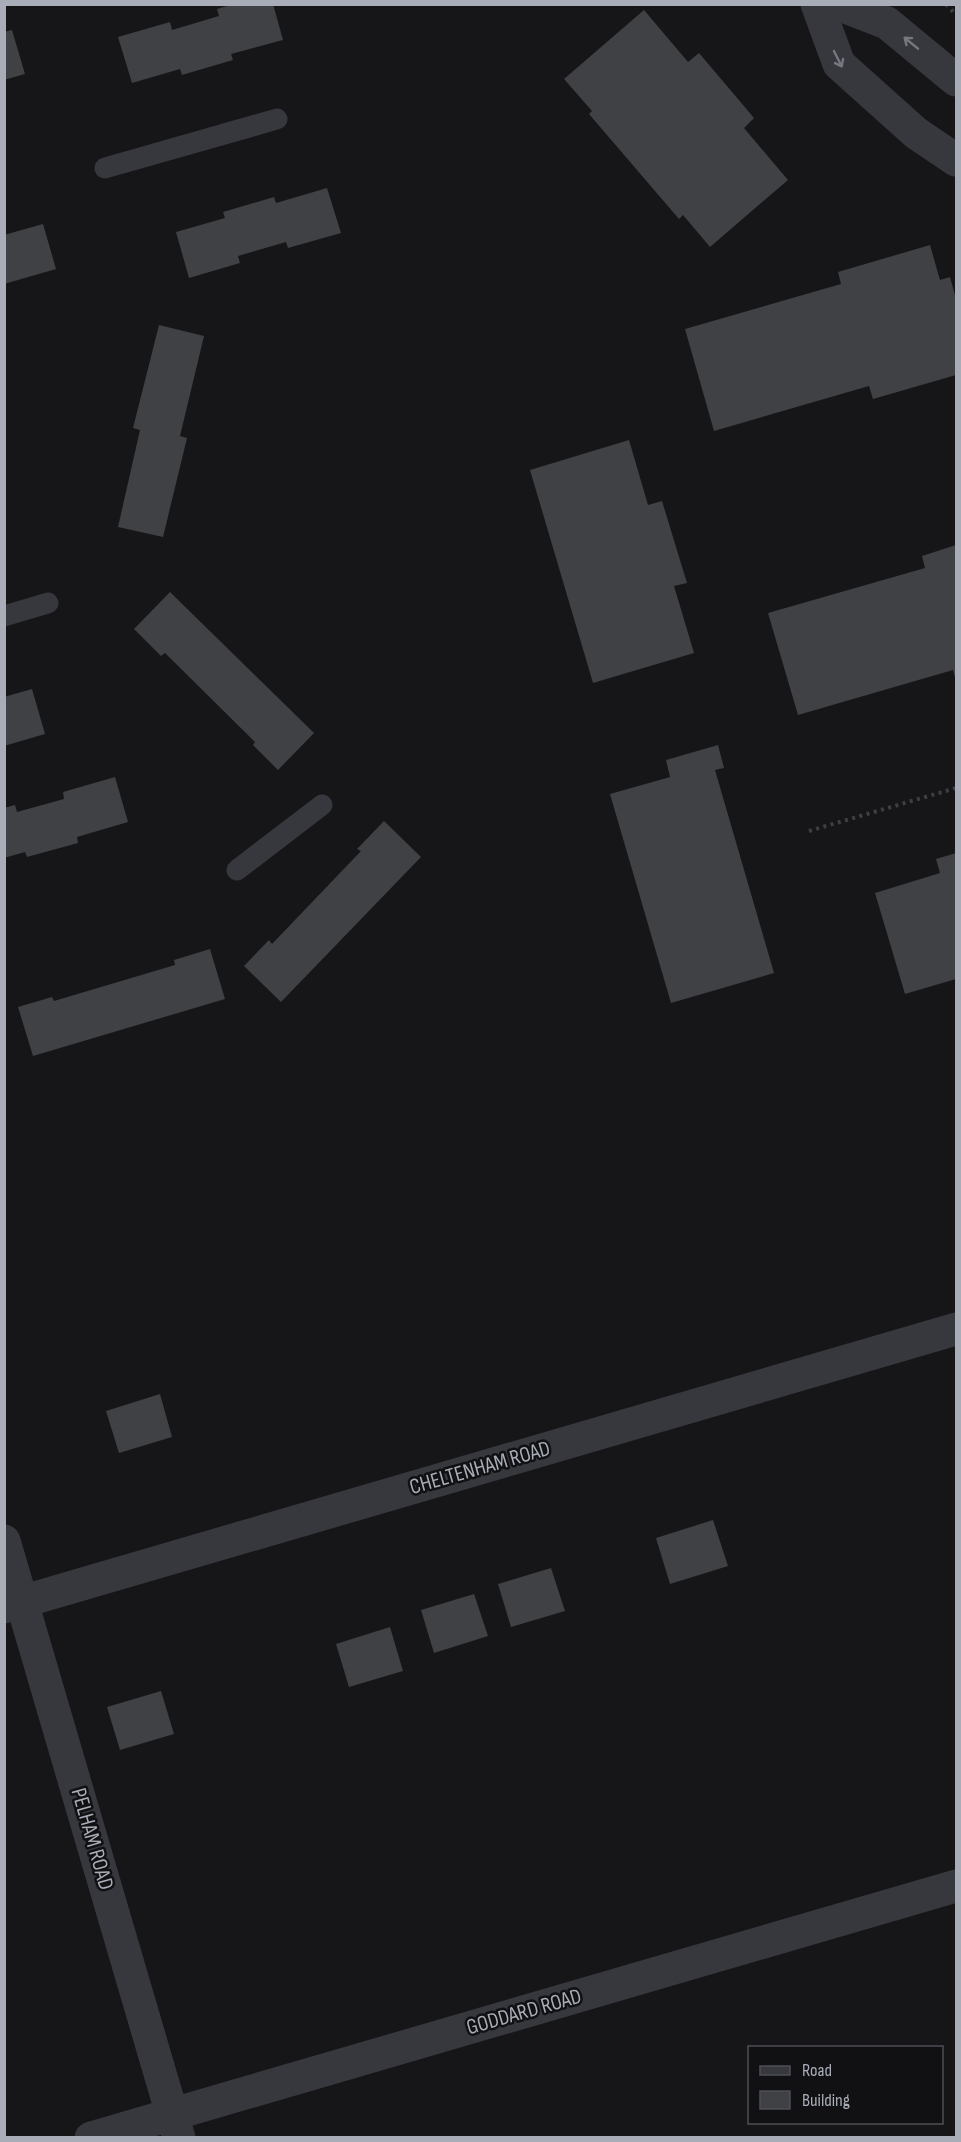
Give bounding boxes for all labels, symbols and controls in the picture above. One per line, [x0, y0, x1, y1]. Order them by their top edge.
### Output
one-way arrow [903, 37, 919, 50]
one-way arrow [833, 50, 845, 68]
street label: CHELTENHAM ROAD [407, 1435, 553, 1501]
street label: PELHAM ROAD [65, 1785, 119, 1893]
street label: GODDARD ROAD [464, 1983, 584, 2041]
legend [748, 2046, 943, 2124]
text: Road [802, 2060, 832, 2081]
text: Building [802, 2090, 850, 2111]

